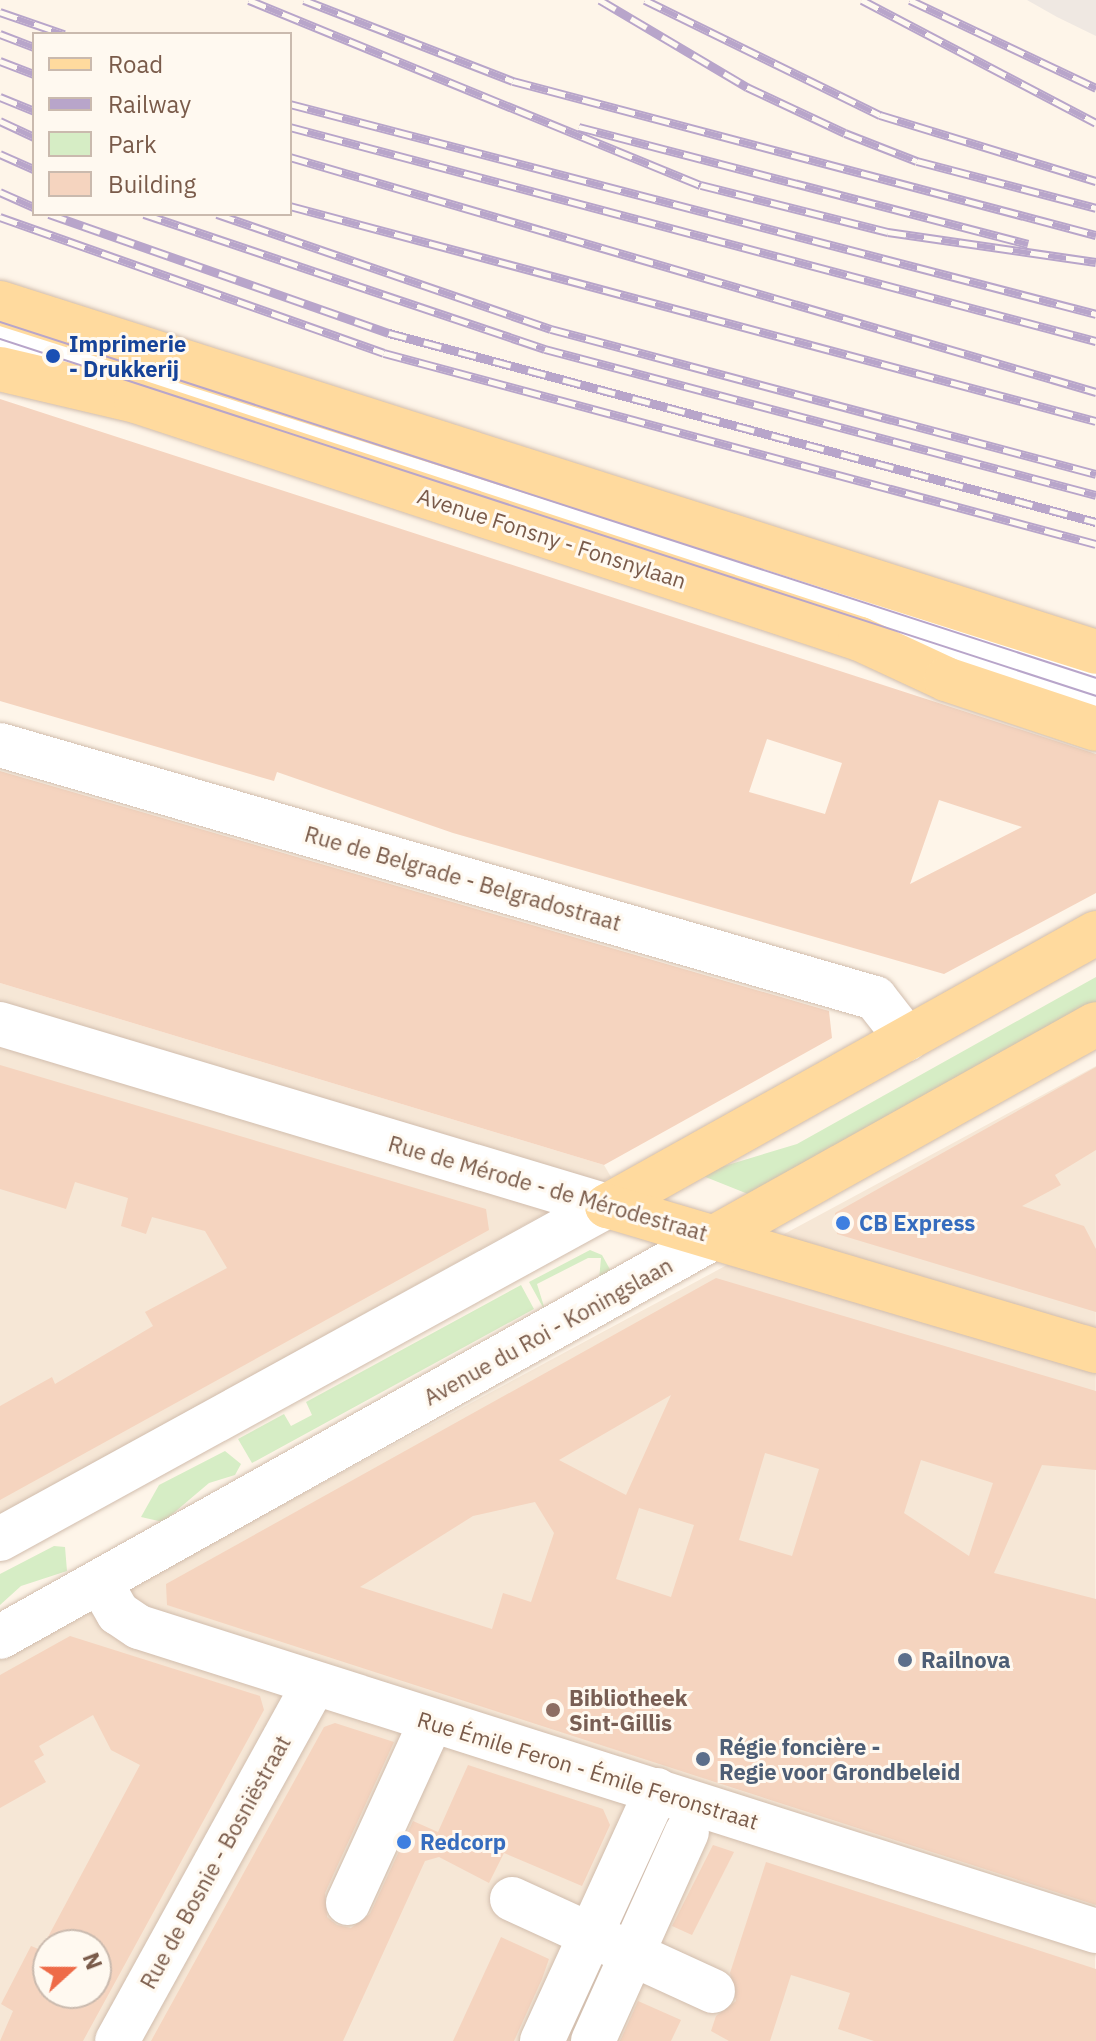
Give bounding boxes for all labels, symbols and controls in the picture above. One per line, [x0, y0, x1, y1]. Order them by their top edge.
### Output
legend [32, 32, 292, 216]
text: Road [108, 48, 163, 80]
text: Railway [108, 88, 191, 120]
text: Park [108, 128, 157, 160]
text: Building [108, 168, 196, 200]
place label: Imprimerie - Drukkerij [69, 330, 186, 382]
marker: Imprimerie - Drukkerij [44, 347, 62, 365]
street label: Avenue Fonsny - Fonsnylaan [414, 482, 690, 594]
street label: Rue de Belgrade - Belgradostraat [302, 820, 624, 936]
street label: Rue de Mérode - de Mérodestraat [385, 1130, 711, 1246]
place label: CB Express [859, 1210, 975, 1236]
marker: CB Express [834, 1214, 852, 1232]
street label: Avenue du Roi - Koningslaan [419, 1251, 677, 1411]
place label: Railnova [921, 1647, 1011, 1673]
marker: Railnova [896, 1651, 914, 1669]
place label: Bibliotheek Sint-Gillis [569, 1684, 688, 1736]
marker: Bibliotheek Sint-Gillis [544, 1701, 562, 1719]
street label: Rue Émile Feron - Émile Feronstraat [414, 1705, 762, 1835]
street label: Rue de Bosnie - Bosniëstraat [134, 1731, 296, 1993]
place label: Régie foncière - Regie voor Grondbeleid [719, 1733, 960, 1784]
marker: Régie foncière - Regie voor Grondbeleid [694, 1750, 712, 1768]
place label: Redcorp [420, 1829, 506, 1855]
marker: Redcorp [395, 1833, 413, 1851]
north arrow [32, 1929, 112, 2009]
text: N [77, 1948, 109, 1974]

